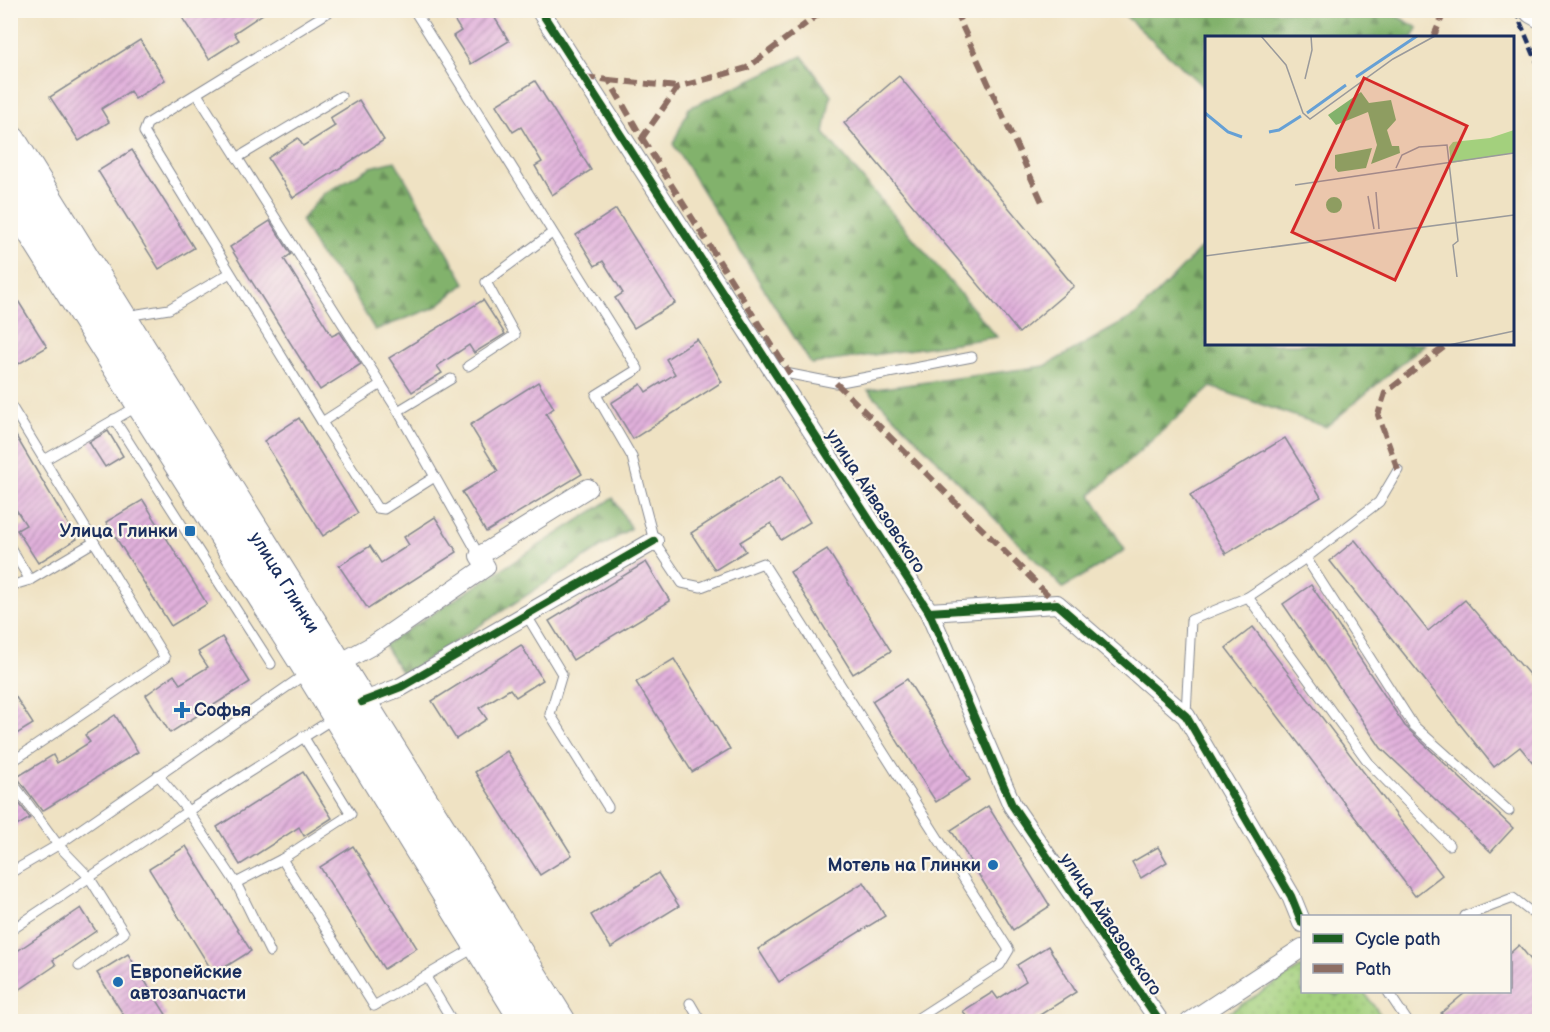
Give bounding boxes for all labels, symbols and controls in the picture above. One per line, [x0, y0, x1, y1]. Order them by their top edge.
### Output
inset map [1205, 36, 1514, 345]
street label: улица Айвазовского [821, 426, 930, 577]
place label: Улица Глинки [60, 521, 178, 542]
marker: Улица Глинки [183, 524, 197, 538]
street label: улица Глинки [245, 528, 324, 637]
place label: Софья [194, 700, 251, 721]
marker: Софья [175, 703, 189, 717]
street label: улица Айвазовского [1055, 849, 1166, 999]
place label: Мотель на Глинки [827, 855, 981, 876]
marker: Мотель на Глинки [986, 858, 1000, 872]
legend [1301, 915, 1511, 993]
text: Cycle path [1355, 929, 1441, 950]
text: Path [1355, 959, 1391, 980]
place label: Европейские автозапчасти [130, 962, 246, 1004]
marker: Европейские автозапчасти [111, 975, 125, 989]

